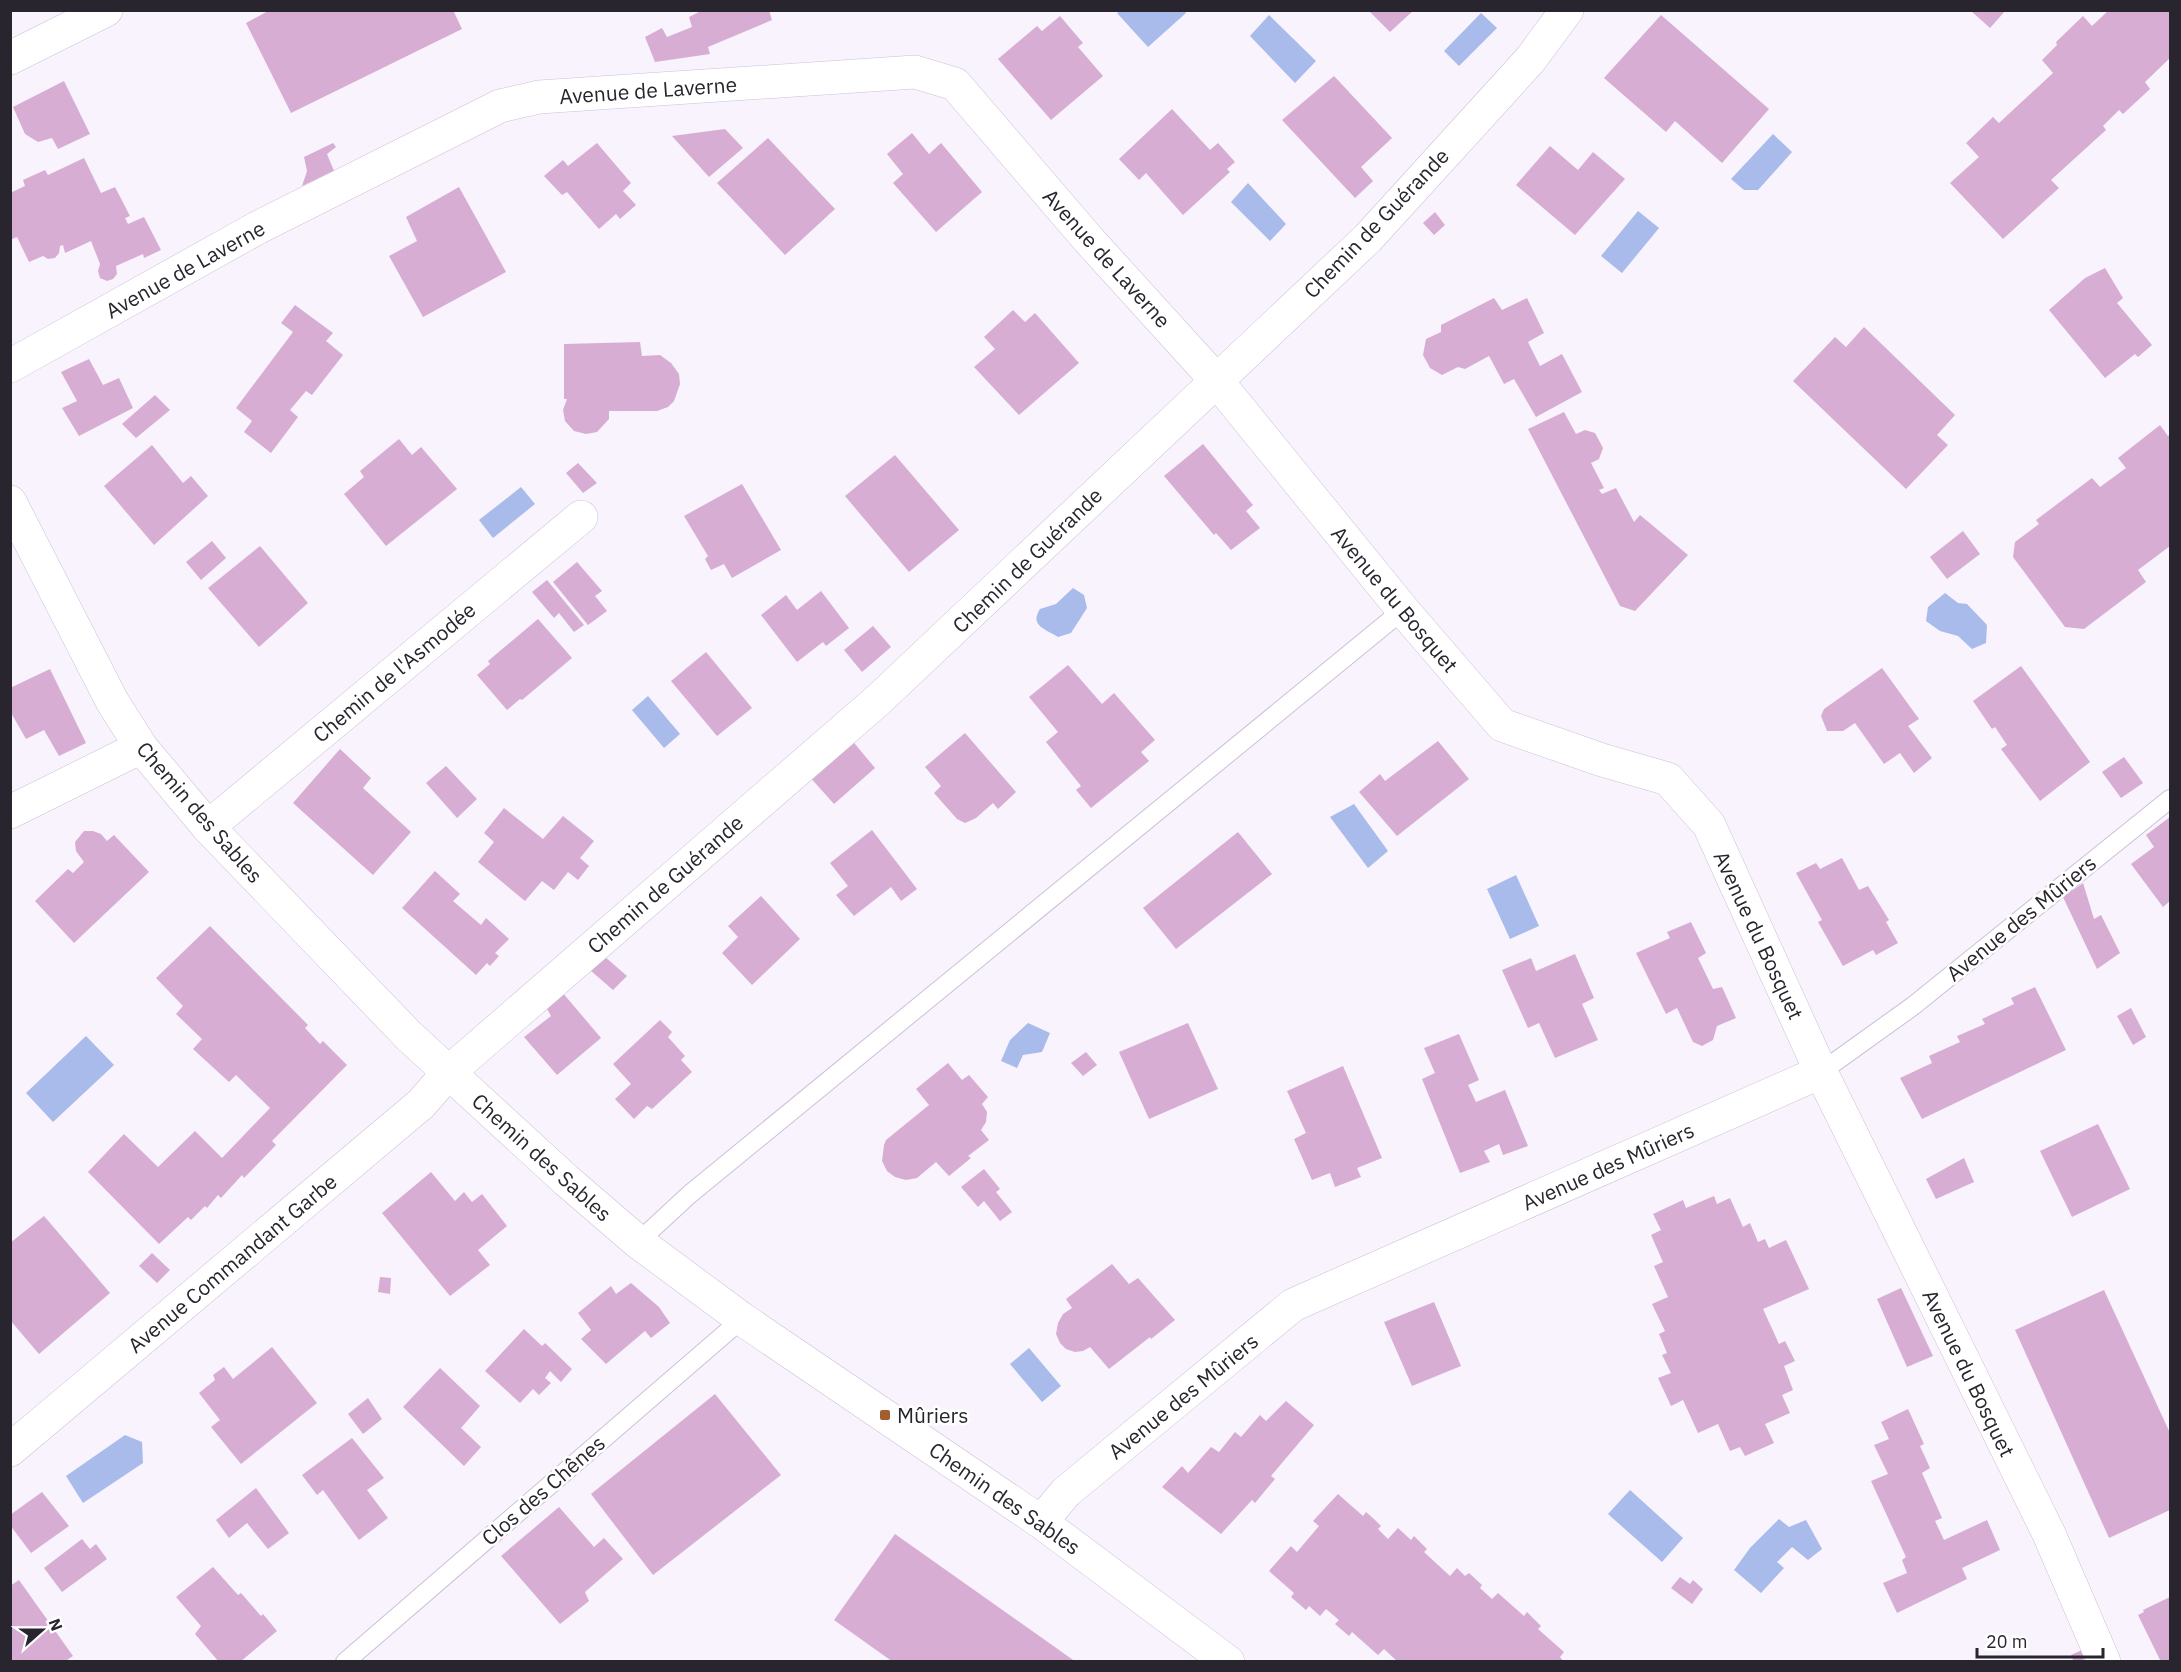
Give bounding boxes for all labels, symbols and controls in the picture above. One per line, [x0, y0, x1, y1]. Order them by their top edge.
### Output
street label: Avenue de Laverne [558, 70, 738, 110]
street label: Chemin de Guérande [1297, 142, 1455, 304]
street label: Avenue de Laverne [1037, 182, 1177, 334]
street label: Avenue de Laverne [100, 214, 270, 324]
street label: Chemin de Guérande [946, 481, 1108, 639]
street label: Avenue du Bosquet [1326, 520, 1464, 678]
street label: Chemin de l'Asmodée [307, 596, 481, 748]
street label: Chemin des Sables [131, 735, 269, 889]
street label: Chemin de Guérande [581, 808, 749, 960]
street label: Avenue du Bosquet [1708, 846, 1810, 1024]
street label: Avenue des Mûriers [1940, 849, 2102, 987]
street label: Chemin des Sables [466, 1087, 618, 1227]
street label: Avenue des Mûriers [1518, 1116, 1698, 1216]
street label: Avenue Commandant Garbe [122, 1167, 342, 1359]
street label: Avenue du Bosquet [1916, 1285, 2022, 1461]
street label: Avenue des Mûriers [1102, 1327, 1264, 1465]
place label: Mûriers [897, 1401, 968, 1429]
marker: Mûriers [878, 1408, 892, 1422]
street label: Clos des Chênes [475, 1429, 611, 1551]
street label: Chemin des Sables [924, 1435, 1086, 1561]
north arrow [12, 1600, 72, 1660]
text: N [45, 1616, 67, 1634]
scale bar [1977, 1621, 2103, 1659]
text: 20 m [1986, 1630, 2028, 1653]

